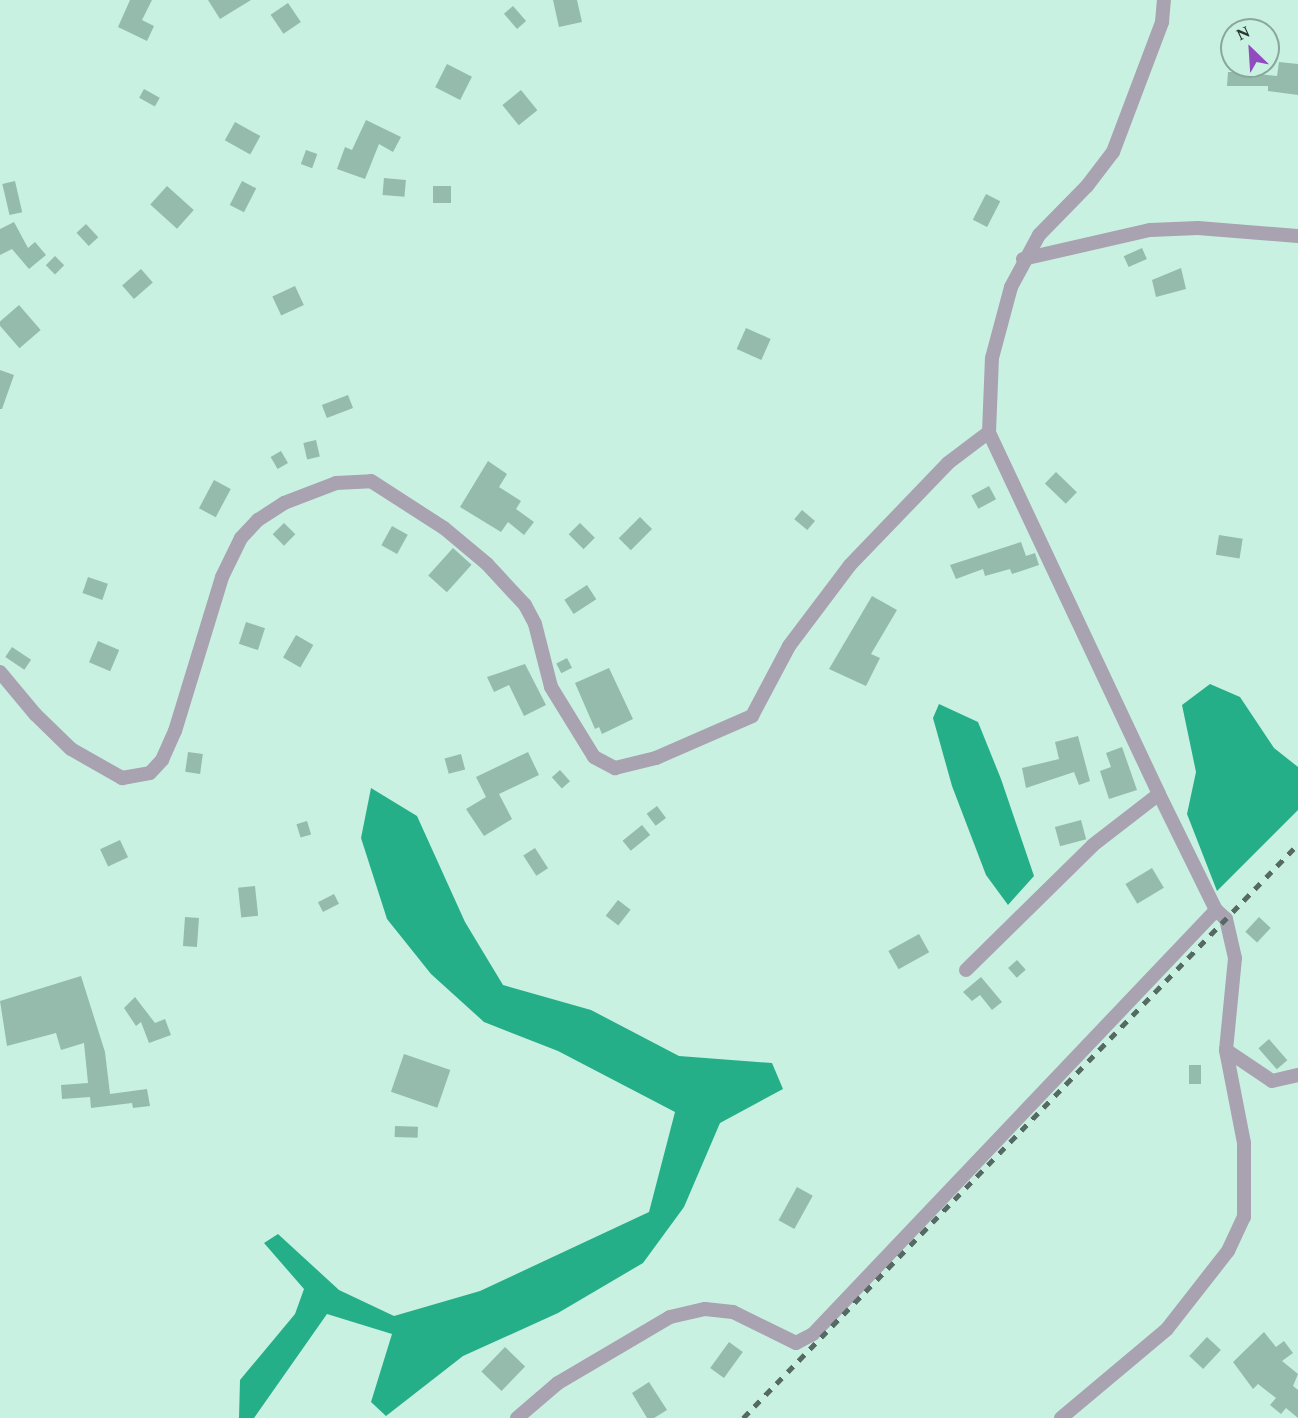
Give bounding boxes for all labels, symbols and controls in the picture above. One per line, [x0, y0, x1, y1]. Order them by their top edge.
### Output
north arrow [1220, 18, 1280, 78]
text: N [1232, 20, 1254, 47]

